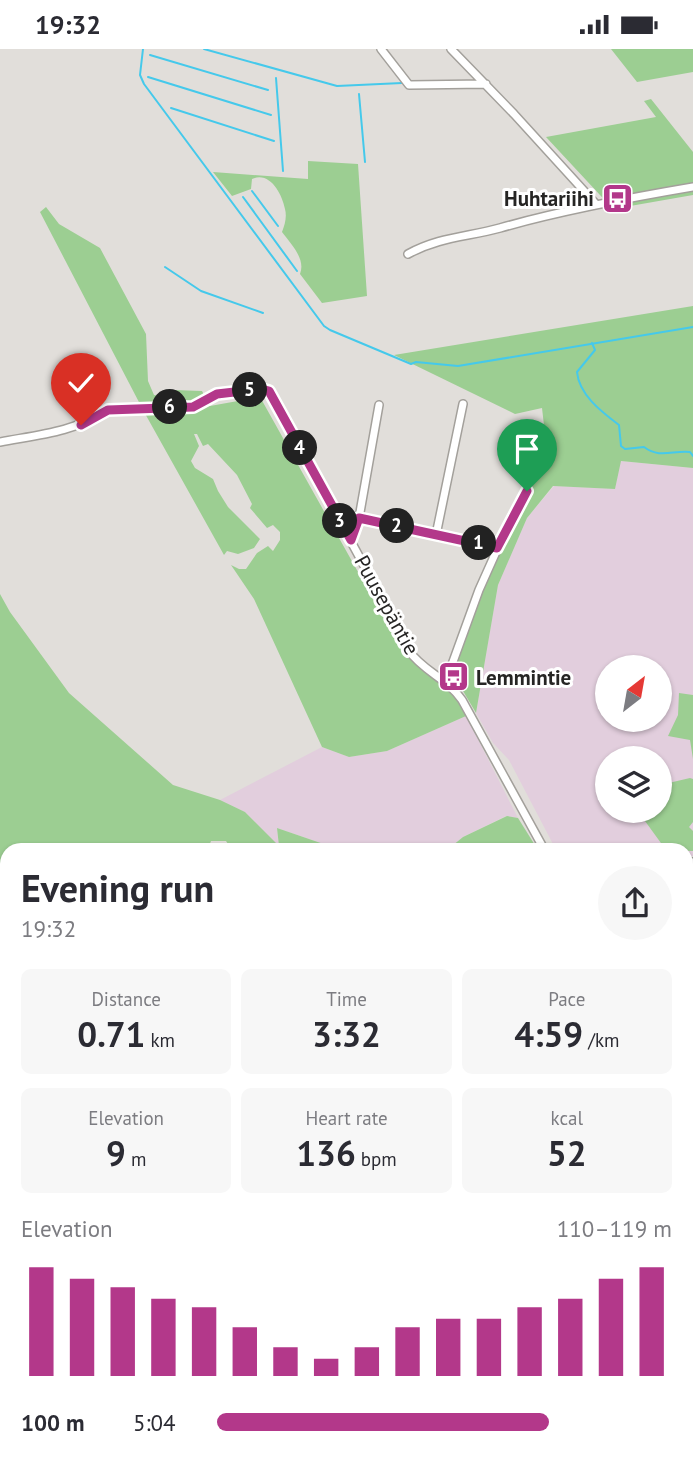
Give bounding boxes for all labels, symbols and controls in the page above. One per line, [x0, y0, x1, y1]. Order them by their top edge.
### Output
text: 19:32 [35, 8, 101, 41]
bus stop icon: Huhtariihi [600, 181, 634, 215]
place label: Huhtariihi [504, 185, 594, 212]
pin [51, 353, 111, 425]
icon: check [62, 364, 100, 402]
pin: 5 [232, 373, 268, 407]
text: 5 [244, 377, 255, 401]
pin: 6 [152, 389, 188, 425]
text: 6 [164, 394, 175, 418]
pin [497, 419, 557, 491]
icon: arrive [508, 430, 546, 468]
pin: 4 [282, 431, 318, 465]
text: 4 [294, 435, 305, 459]
pin: 3 [322, 503, 358, 539]
text: 3 [334, 508, 345, 532]
pin: 2 [380, 509, 414, 543]
text: 2 [391, 513, 402, 537]
pin: 1 [462, 525, 496, 561]
text: 1 [473, 530, 484, 554]
street label: Puusepäntie [349, 550, 425, 660]
north arrow [595, 655, 672, 731]
map controls [595, 655, 672, 823]
bus stop icon: Lemmintie [436, 660, 470, 694]
place label: Lemmintie [476, 664, 571, 691]
button: layers [595, 746, 672, 823]
text: Evening run [21, 863, 214, 912]
button: share [598, 866, 672, 940]
text: 19:32 [21, 914, 76, 943]
text: Distance [91, 987, 161, 1011]
text: Time [326, 987, 367, 1011]
text: Pace [548, 987, 585, 1011]
text: 0.71 [77, 1011, 145, 1057]
text: 3:32 [312, 1011, 381, 1057]
text: 4:59 [514, 1011, 583, 1057]
text: km [145, 1028, 175, 1052]
text: /km [583, 1028, 619, 1052]
text: Elevation [88, 1106, 164, 1130]
text: Heart rate [305, 1106, 388, 1130]
text: kcal [551, 1106, 583, 1130]
text: 9 [106, 1130, 126, 1176]
text: 136 [296, 1130, 356, 1176]
text: 52 [547, 1130, 587, 1176]
text: m [126, 1147, 146, 1171]
text: bpm [356, 1147, 397, 1171]
text: Elevation [21, 1214, 113, 1243]
text: 110–119 m [557, 1214, 672, 1243]
text: 100 m [21, 1408, 84, 1437]
text: 5:04 [133, 1408, 176, 1437]

